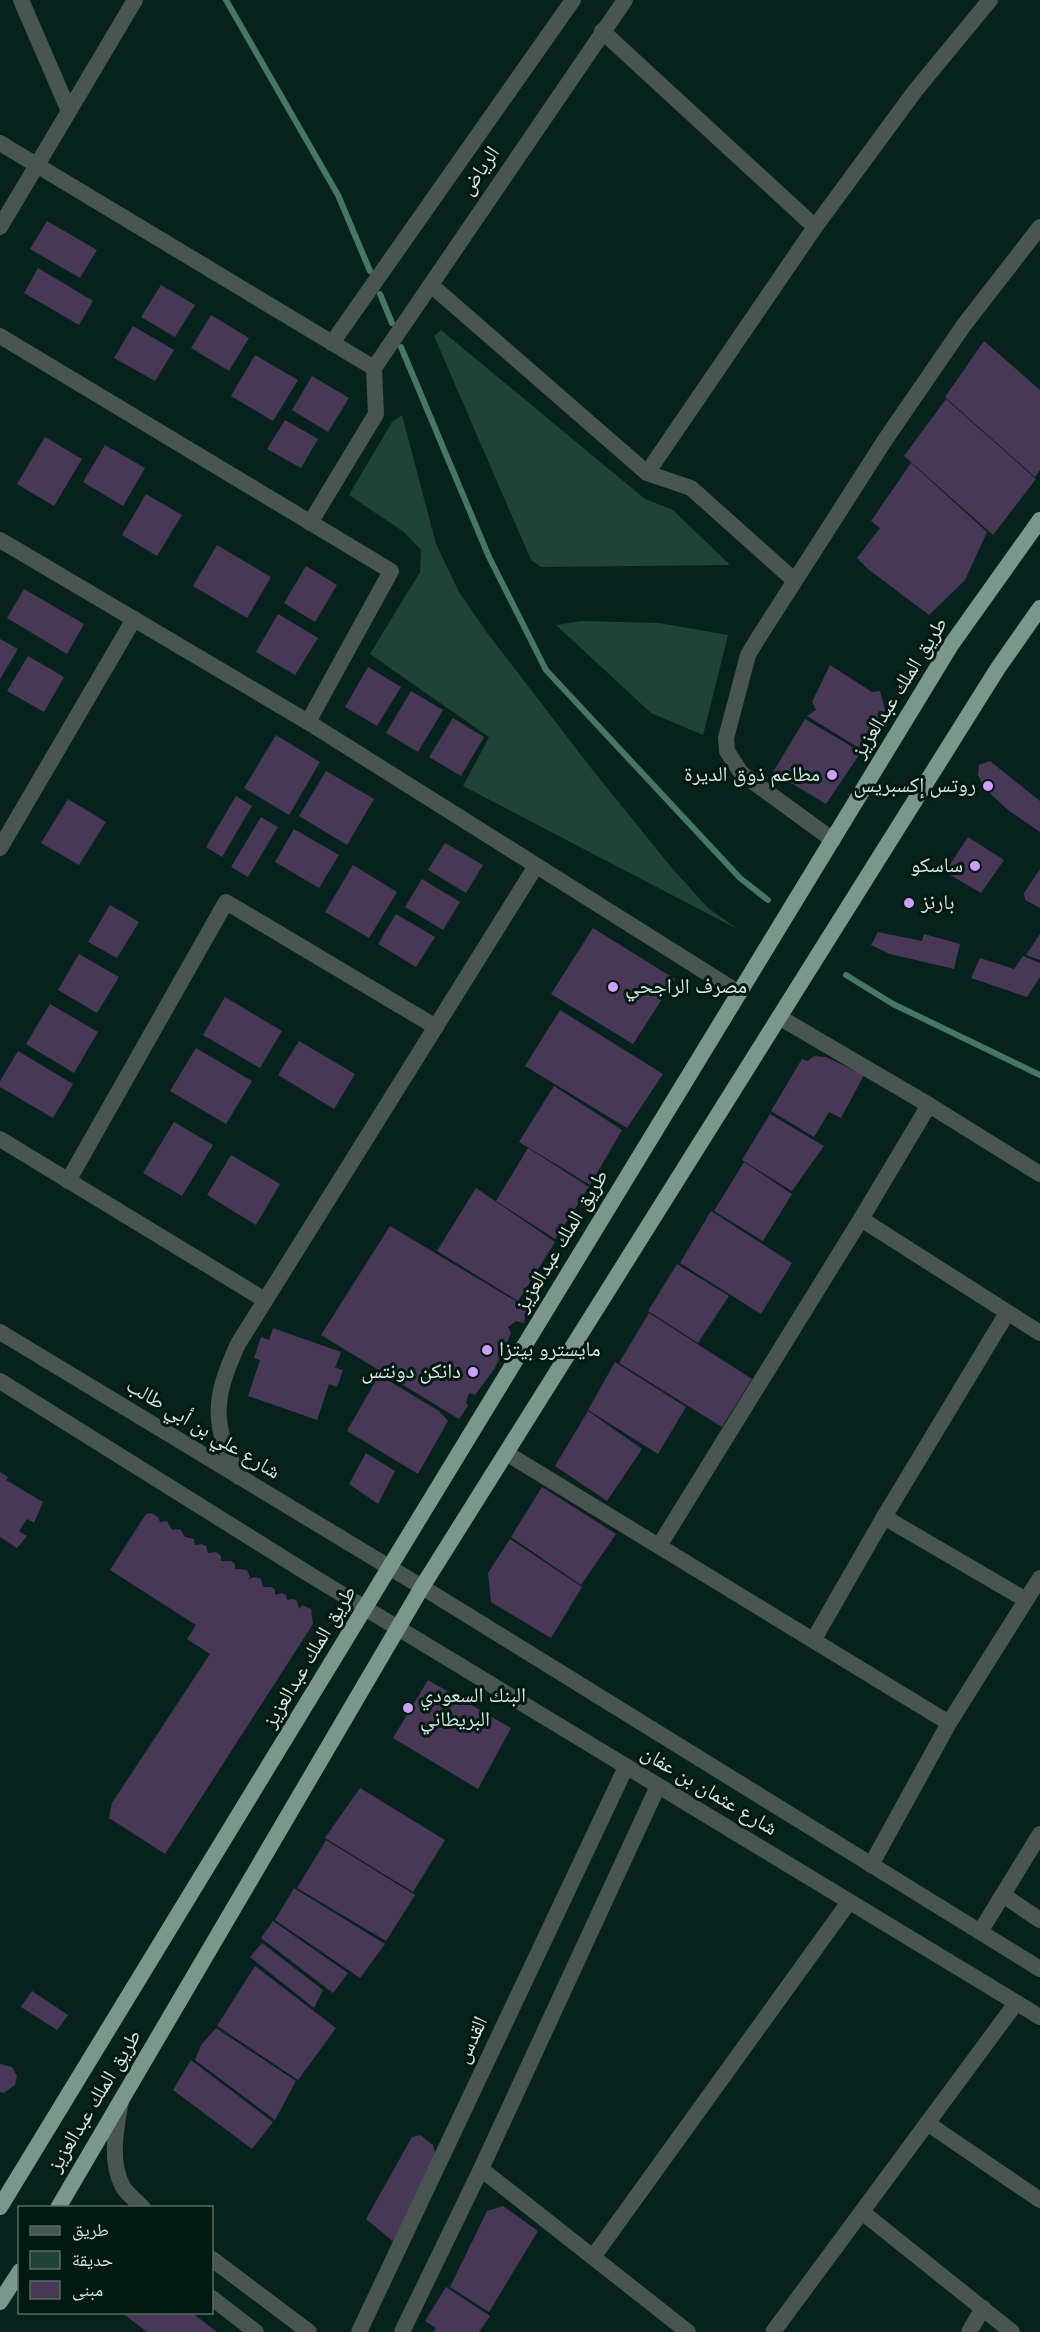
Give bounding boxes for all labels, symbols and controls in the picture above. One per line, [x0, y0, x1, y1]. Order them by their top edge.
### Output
street label: الرياض [452, 140, 508, 202]
street label: طريق الملك عبدالعزيز [843, 611, 956, 766]
place label: مطاعم ذوق الديرة [684, 759, 820, 791]
marker: مطاعم ذوق الديرة [825, 768, 839, 782]
place label: روتس إكسبريس [853, 770, 976, 802]
marker: روتس إكسبريس [981, 779, 995, 793]
place label: ساسكو [911, 850, 963, 882]
marker: ساسكو [968, 859, 982, 873]
place label: بارنز [920, 887, 954, 919]
marker: بارنز [902, 896, 916, 910]
place label: مصرف الراجحي [625, 971, 747, 1003]
marker: مصرف الراجحي [606, 980, 620, 994]
street label: طريق الملك عبدالعزيز [506, 1164, 617, 1319]
place label: مايسترو بيتزا [499, 1334, 601, 1366]
marker: مايسترو بيتزا [480, 1343, 494, 1357]
place label: دانكن دونتس [361, 1356, 461, 1388]
marker: دانكن دونتس [466, 1365, 480, 1379]
street label: شارع علي بن أبي طالب [120, 1370, 286, 1488]
street label: طريق الملك عبدالعزيز [254, 1580, 365, 1735]
place label: البنك السعودي البريطاني [420, 1680, 526, 1736]
marker: البنك السعودي البريطاني [401, 1701, 415, 1715]
street label: شارع عثمان بن عفان [635, 1737, 783, 1845]
street label: القدس [447, 2011, 497, 2069]
street label: طريق الملك عبدالعزيز [39, 2024, 150, 2179]
legend [18, 2206, 213, 2314]
text: طريق [72, 2217, 109, 2244]
text: حديقة [72, 2247, 113, 2274]
text: مبنى [72, 2277, 103, 2304]

